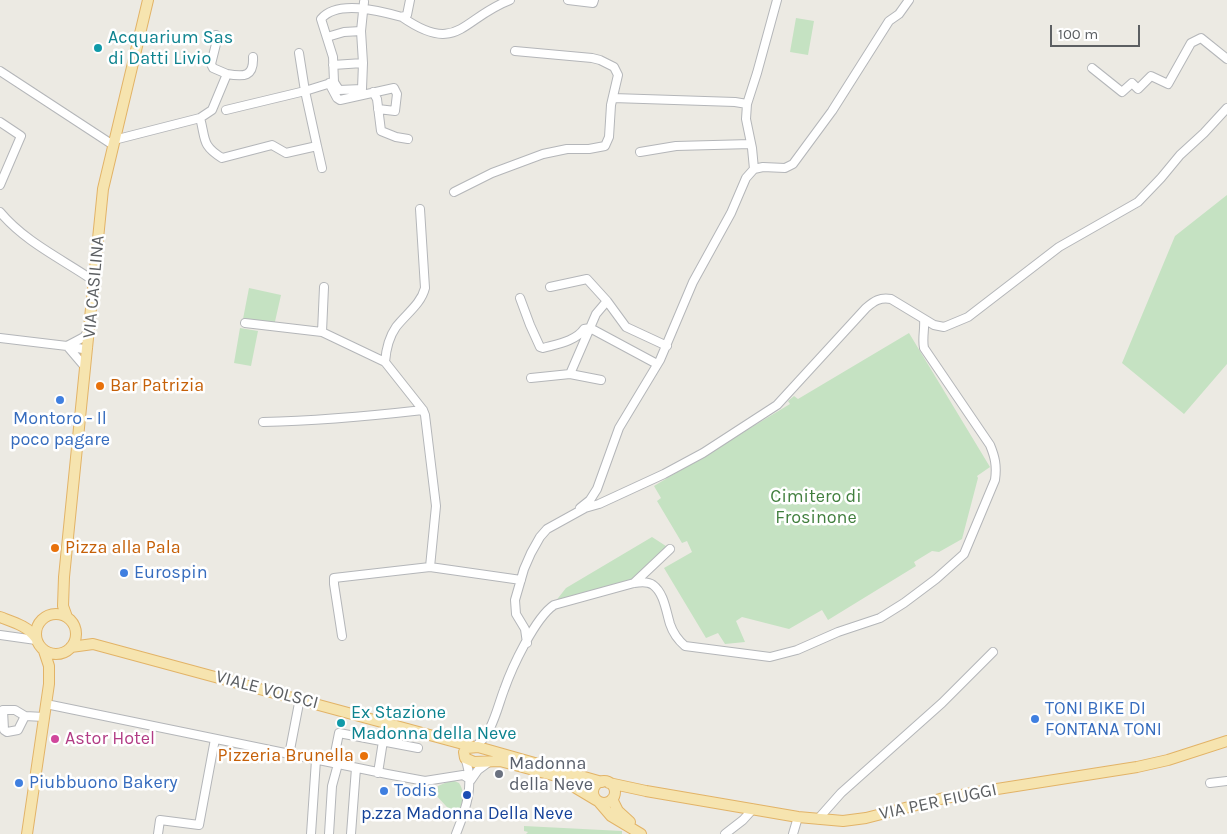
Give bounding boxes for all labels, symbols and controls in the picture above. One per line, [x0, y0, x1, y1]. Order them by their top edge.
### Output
scale bar [1052, 15, 1142, 47]
text: 100 m [1058, 25, 1098, 43]
place label: Acquarium Sas di Datti Livio [108, 27, 233, 70]
marker: Acquarium Sas di Datti Livio [92, 42, 104, 54]
street label: VIA CASILINA [79, 235, 109, 339]
place label: Bar Patrizia [110, 375, 204, 397]
marker: Bar Patrizia [94, 380, 106, 392]
marker: Montoro - Il poco pagare [54, 394, 66, 406]
place label: Montoro - Il poco pagare [10, 408, 110, 450]
park label: Cimitero di Frosinone [770, 486, 862, 528]
place label: Pizza alla Pala [65, 537, 181, 559]
marker: Pizza alla Pala [49, 542, 61, 554]
place label: Eurospin [134, 562, 208, 584]
marker: Eurospin [118, 567, 130, 579]
street label: VIALE VOLSCI [213, 666, 321, 714]
place label: TONI BIKE DI FONTANA TONI [1045, 698, 1162, 741]
place label: Ex Stazione Madonna della Neve [351, 702, 517, 744]
marker: TONI BIKE DI FONTANA TONI [1029, 713, 1041, 725]
marker: Ex Stazione Madonna della Neve [335, 717, 347, 729]
place label: Astor Hotel [65, 728, 155, 750]
marker: Astor Hotel [49, 733, 61, 745]
place label: Pizzeria Brunella [218, 745, 354, 767]
marker: Pizzeria Brunella [358, 750, 370, 762]
place label: Madonna della Neve [509, 753, 593, 796]
marker: Madonna della Neve [493, 768, 505, 780]
place label: Piubbuono Bakery [29, 772, 178, 794]
marker: Piubbuono Bakery [13, 777, 25, 789]
street label: VIA PER FIUGGI [877, 779, 999, 825]
place label: Todis [394, 780, 437, 802]
marker: Todis [378, 785, 390, 797]
marker: p.zza Madonna Della Neve [461, 789, 473, 801]
place label: p.zza Madonna Della Neve [361, 803, 573, 825]

